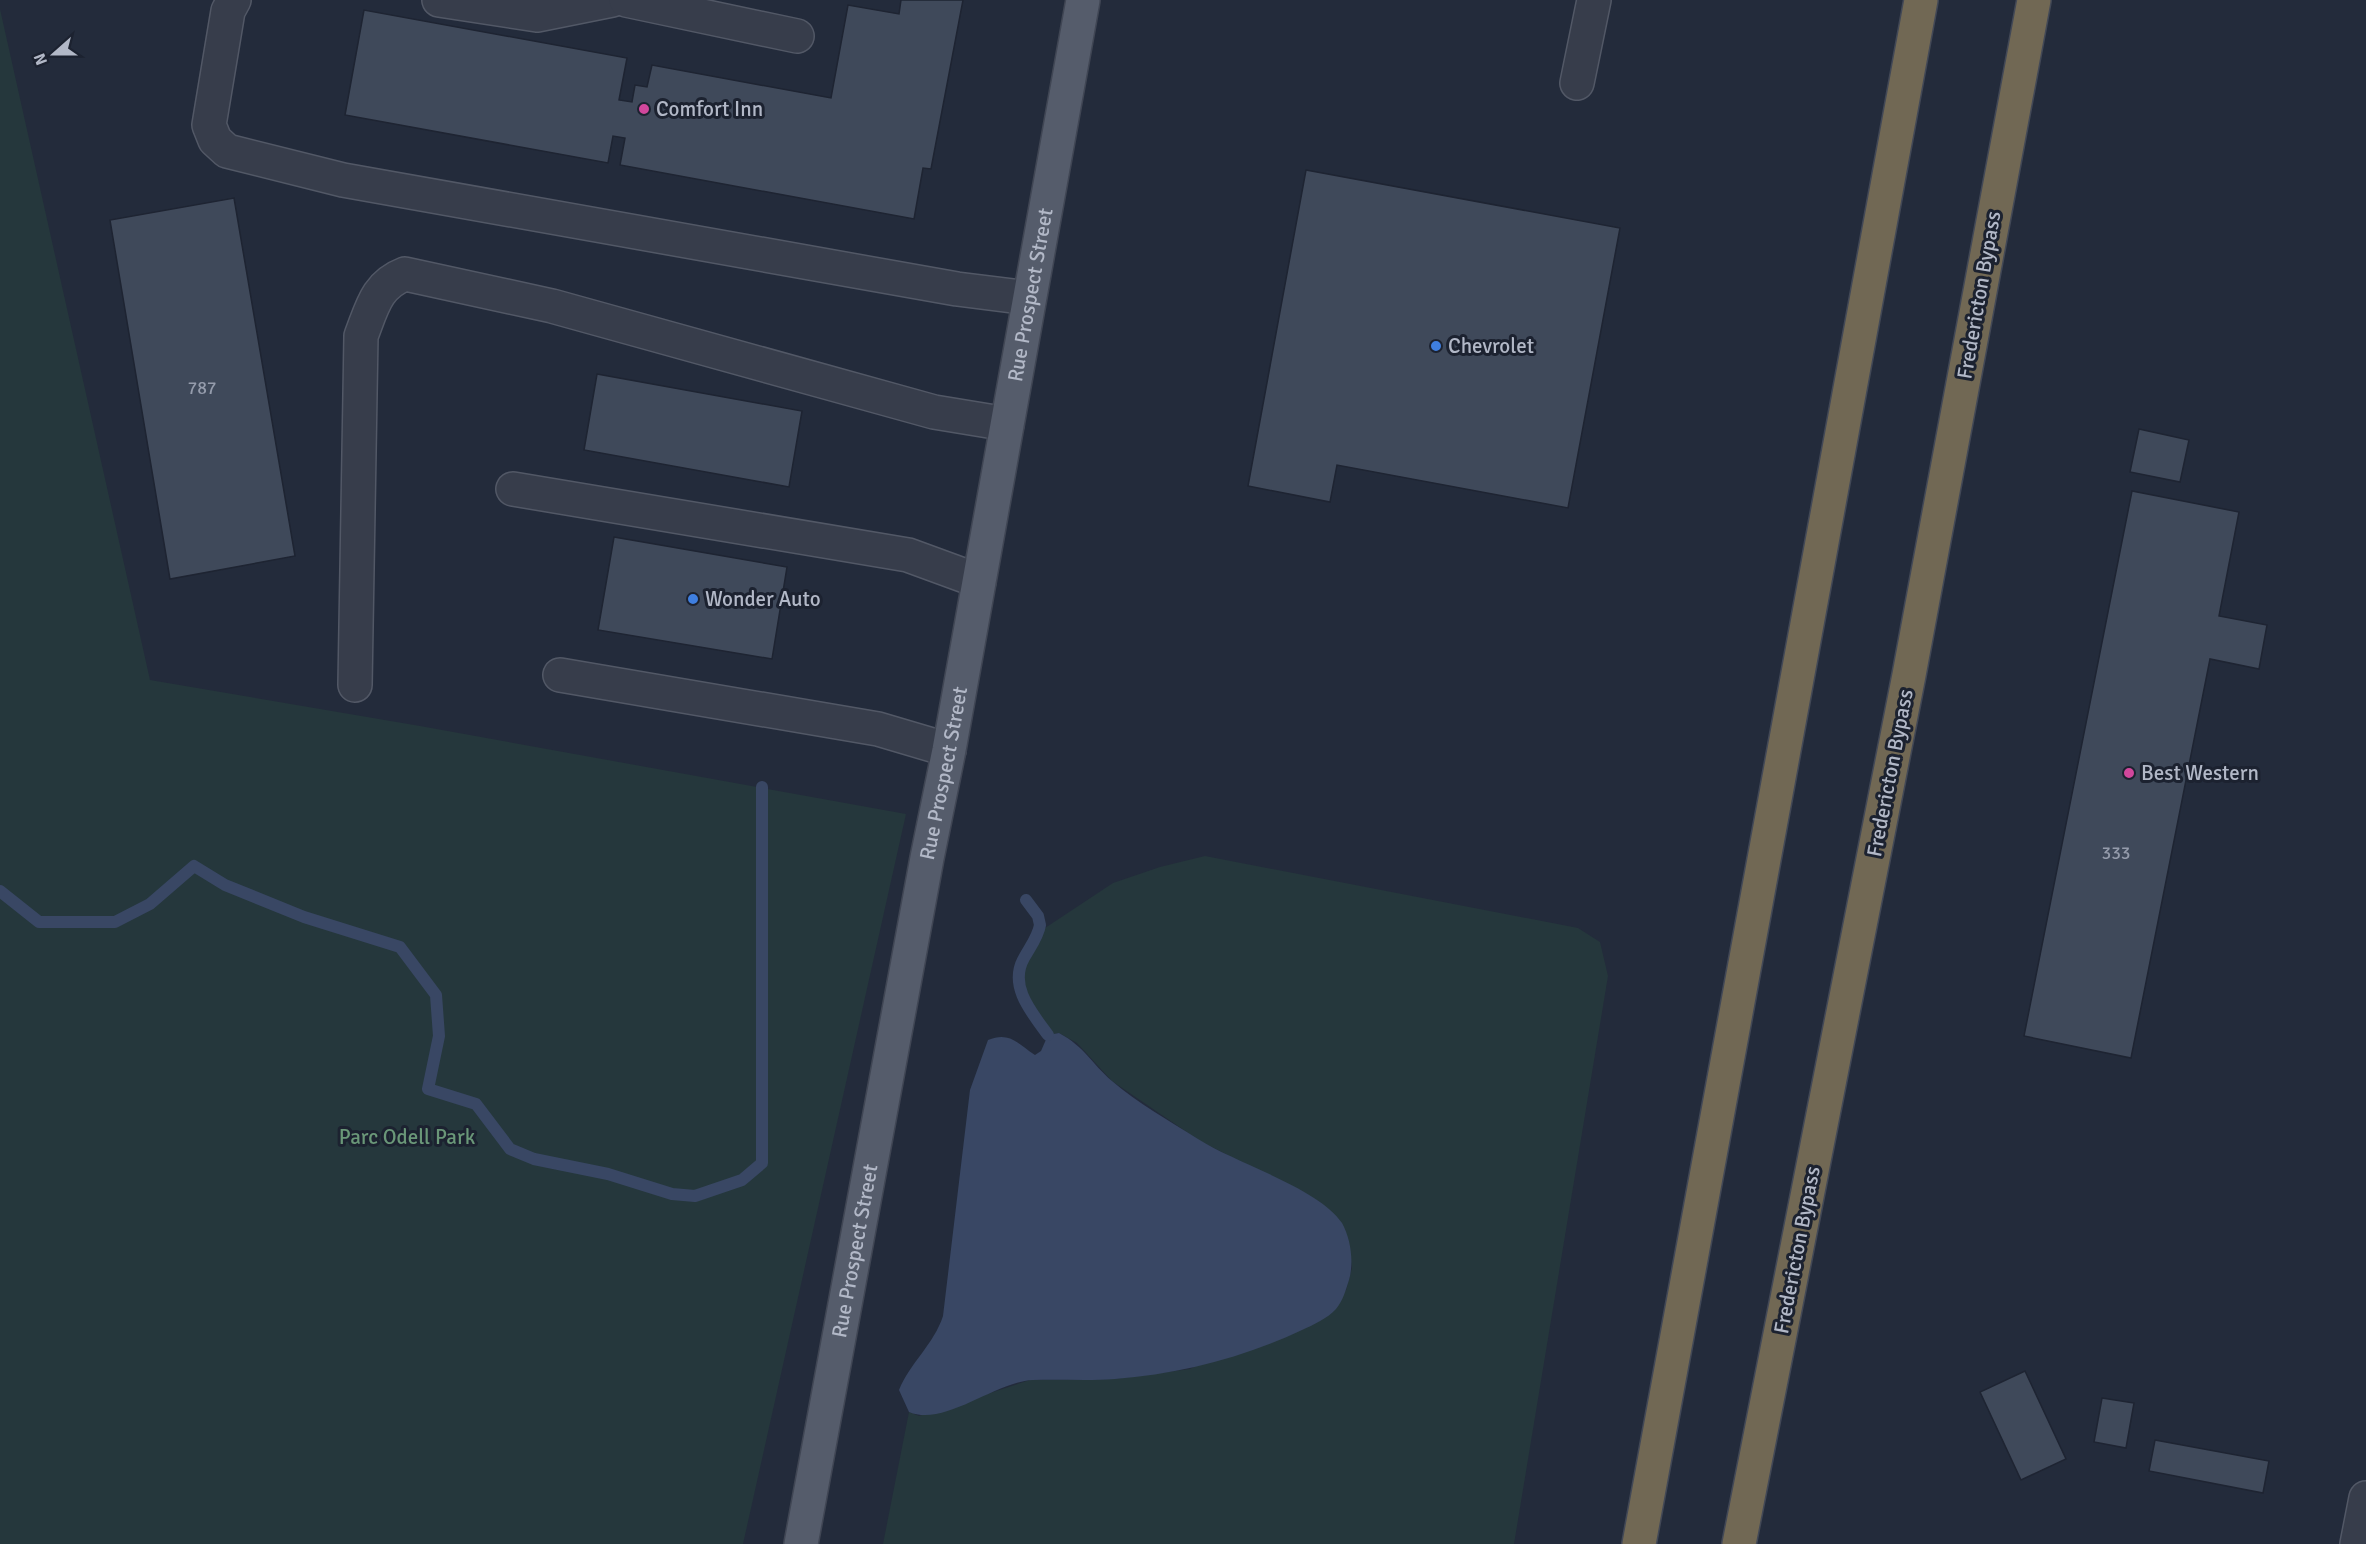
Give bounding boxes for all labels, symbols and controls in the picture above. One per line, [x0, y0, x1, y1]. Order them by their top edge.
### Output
north arrow [24, 24, 84, 84]
text: N [30, 50, 52, 68]
place label: Comfort Inn [656, 96, 763, 122]
marker: Comfort Inn [637, 102, 651, 116]
street label: Rue Prospect Street [1002, 206, 1059, 384]
street label: Fredericton Bypass [1951, 209, 2007, 381]
place label: Chevrolet [1448, 333, 1534, 359]
marker: Chevrolet [1429, 339, 1443, 353]
house number: 787 [187, 377, 217, 399]
place label: Wonder Auto [705, 586, 821, 612]
marker: Wonder Auto [686, 592, 700, 606]
street label: Rue Prospect Street [914, 684, 973, 862]
street label: Fredericton Bypass [1861, 687, 1919, 859]
place label: Best Western [2141, 760, 2259, 786]
marker: Best Western [2122, 766, 2136, 780]
house number: 333 [2101, 842, 2131, 864]
park label: Parc Odell Park [339, 1124, 476, 1150]
street label: Rue Prospect Street [826, 1162, 884, 1340]
street label: Fredericton Bypass [1768, 1164, 1826, 1336]

